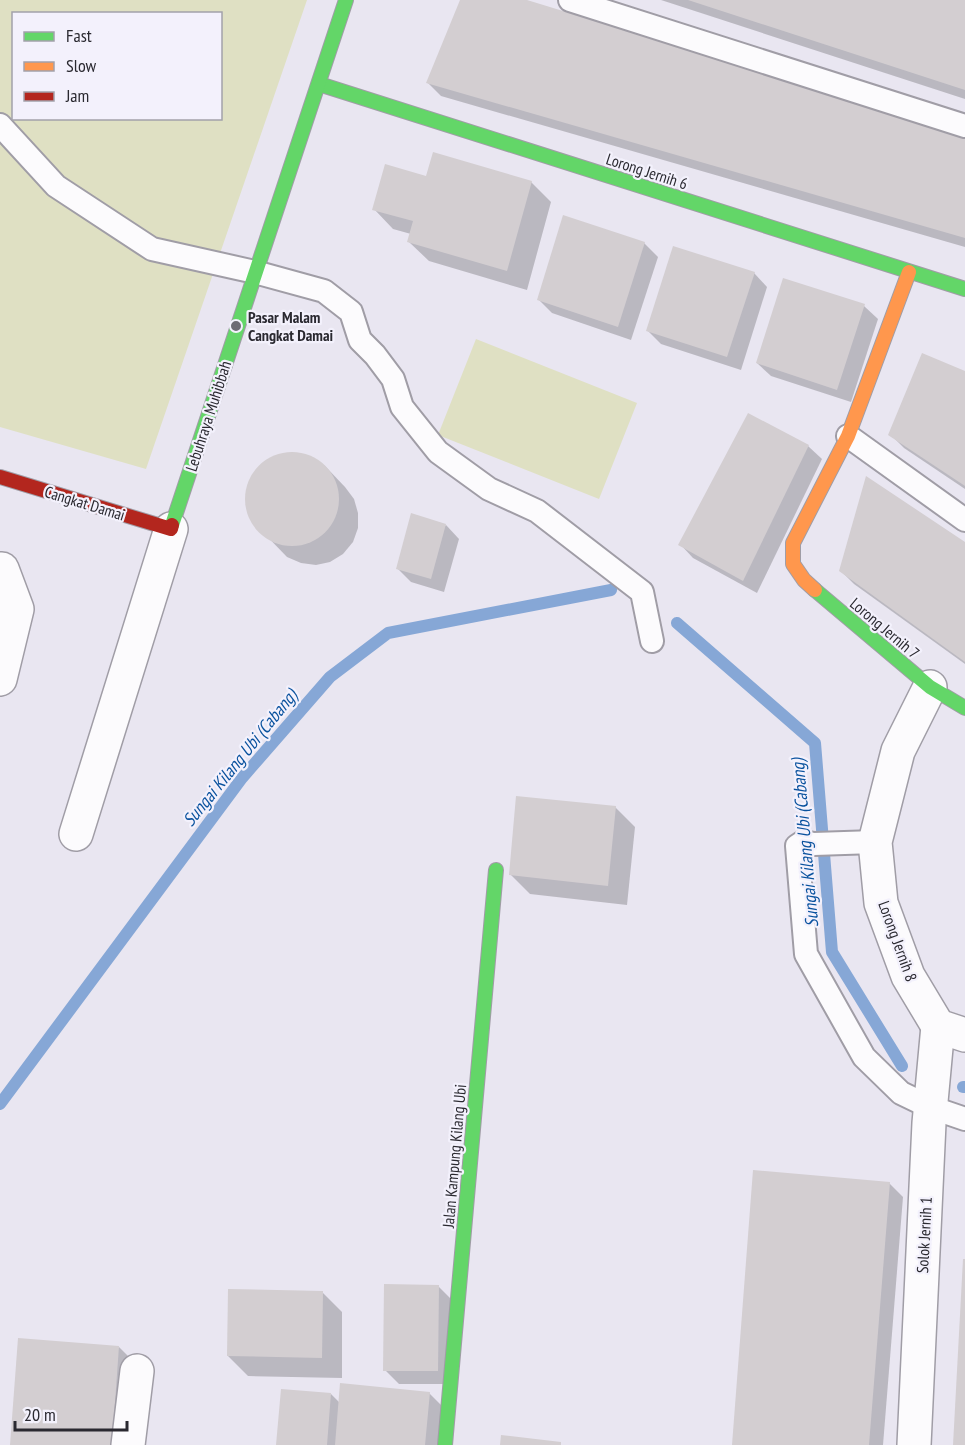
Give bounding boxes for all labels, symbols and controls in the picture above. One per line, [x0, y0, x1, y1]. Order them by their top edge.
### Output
legend [12, 12, 222, 120]
text: Fast [66, 24, 92, 47]
text: Slow [66, 54, 97, 77]
text: Jam [65, 84, 89, 107]
street label: Lorong Jernih 6 [604, 148, 690, 194]
place label: Pasar Malam Cangkat Damai [248, 307, 334, 345]
marker: Pasar Malam Cangkat Damai [229, 319, 243, 333]
street label: Lebuhraya Muhibbah [181, 358, 235, 474]
street label: Cangkat Damai [42, 481, 128, 525]
street label: Lorong Jernih 7 [846, 593, 924, 663]
water label: Sungai Kilang Ubi (Cabang) [178, 683, 303, 831]
water label: Sungai Kilang Ubi (Cabang) [786, 756, 823, 928]
street label: Lorong Jernih 8 [874, 898, 922, 984]
street label: Jalan Kampung Kilang Ubi [438, 1083, 470, 1230]
street label: Solok Jernih 1 [912, 1196, 936, 1274]
scale bar [15, 1394, 128, 1432]
text: 20 m [24, 1403, 56, 1426]

